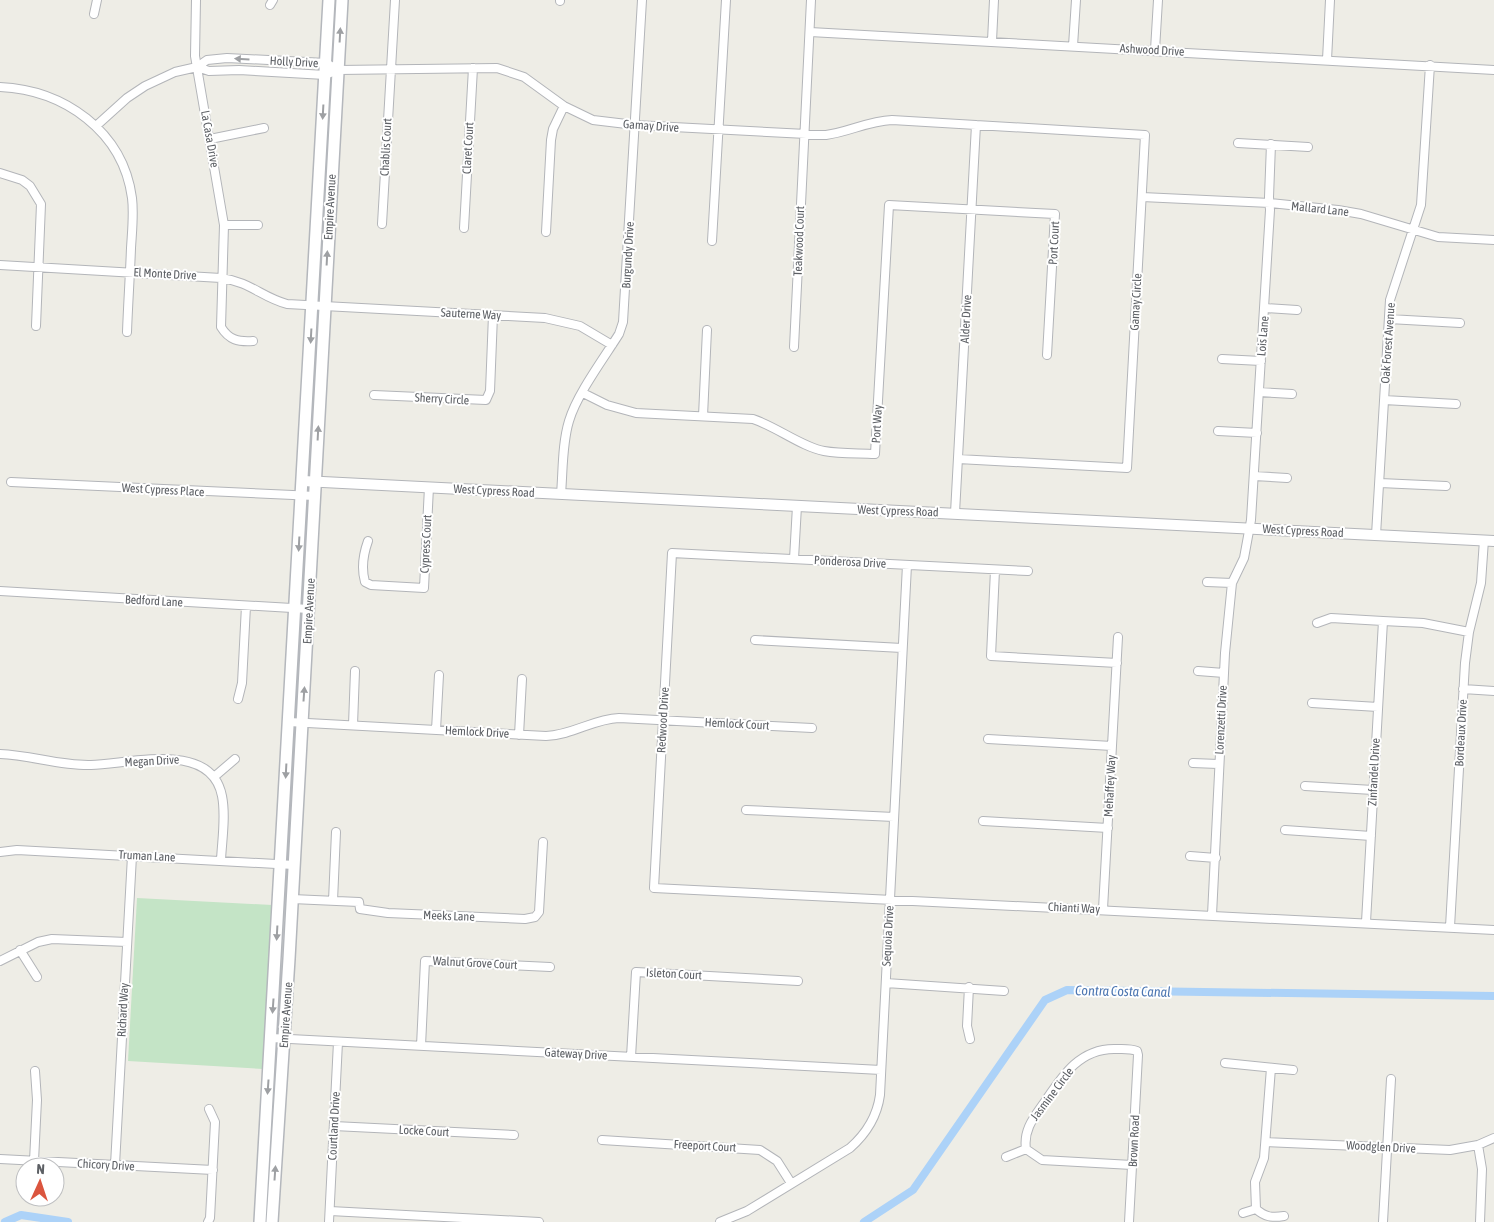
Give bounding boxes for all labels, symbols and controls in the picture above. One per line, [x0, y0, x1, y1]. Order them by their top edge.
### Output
one-way arrow [336, 27, 344, 43]
street label: Ashwood Drive [1119, 41, 1185, 59]
one-way arrow [234, 54, 250, 62]
street label: Holly Drive [269, 54, 319, 70]
one-way arrow [319, 104, 327, 120]
street label: La Casa Drive [198, 109, 222, 169]
street label: Chablis Court [377, 117, 395, 176]
street label: Gamay Drive [623, 117, 679, 135]
street label: Claret Court [460, 121, 476, 174]
street label: Empire Avenue [321, 174, 339, 240]
street label: Mallard Lane [1290, 199, 1350, 219]
street label: Teakwood Court [791, 205, 807, 276]
street label: Port Court [1046, 220, 1062, 265]
street label: Burgundy Drive [619, 221, 637, 289]
one-way arrow [324, 249, 332, 265]
street label: El Monte Drive [133, 265, 197, 283]
street label: Gamay Circle [1128, 273, 1144, 331]
street label: Alder Drive [958, 294, 974, 344]
street label: Oak Forest Avenue [1378, 302, 1398, 384]
street label: Sauterne Way [440, 305, 502, 323]
street label: Lois Lane [1254, 315, 1272, 357]
one-way arrow [306, 329, 314, 345]
street label: Sherry Circle [414, 391, 470, 407]
street label: Port Way [869, 404, 885, 444]
one-way arrow [315, 425, 323, 441]
street label: West Cypress Place [121, 481, 205, 499]
street label: West Cypress Road [453, 482, 535, 500]
street label: West Cypress Road [857, 503, 939, 519]
street label: Cypress Court [417, 514, 435, 574]
street label: West Cypress Road [1262, 522, 1344, 540]
one-way arrow [295, 536, 303, 552]
street label: Ponderosa Drive [814, 553, 886, 571]
street label: Empire Avenue [300, 578, 318, 644]
street label: Bedford Lane [125, 592, 183, 610]
one-way arrow [300, 685, 308, 701]
street label: Lorenzetti Drive [1212, 685, 1230, 755]
street label: Redwood Drive [654, 687, 672, 753]
street label: Bordeaux Drive [1452, 699, 1470, 767]
street label: Hemlock Court [704, 715, 770, 733]
street label: Hemlock Drive [444, 723, 510, 741]
street label: Zinfandel Drive [1365, 738, 1383, 806]
street label: Megan Drive [124, 753, 180, 769]
street label: Mehaffey Way [1101, 755, 1119, 817]
one-way arrow [282, 763, 290, 779]
street label: Truman Lane [118, 848, 176, 864]
street label: Chianti Way [1048, 900, 1100, 916]
street label: Sequoia Drive [879, 905, 897, 967]
street label: Meeks Lane [423, 908, 475, 924]
one-way arrow [273, 925, 281, 941]
street label: Walnut Grove Court [432, 954, 518, 972]
street label: Isleton Court [646, 966, 703, 982]
street label: Richard Way [115, 982, 131, 1038]
street label: Empire Avenue [277, 982, 295, 1048]
water label: Contra Costa Canal [1075, 982, 1171, 1000]
one-way arrow [269, 998, 277, 1014]
street label: Gateway Drive [544, 1045, 608, 1063]
street label: Jasmine Circle [1028, 1065, 1076, 1123]
one-way arrow [264, 1079, 272, 1095]
street label: Courtland Drive [325, 1091, 343, 1161]
street label: Brown Road [1126, 1115, 1142, 1167]
street label: Locke Court [398, 1123, 450, 1139]
street label: Freeport Court [673, 1137, 737, 1155]
street label: Woodglen Drive [1346, 1138, 1416, 1156]
north arrow [15, 1157, 65, 1207]
street label: Chicory Drive [77, 1157, 135, 1173]
text: N [36, 1161, 45, 1177]
one-way arrow [271, 1165, 279, 1181]

